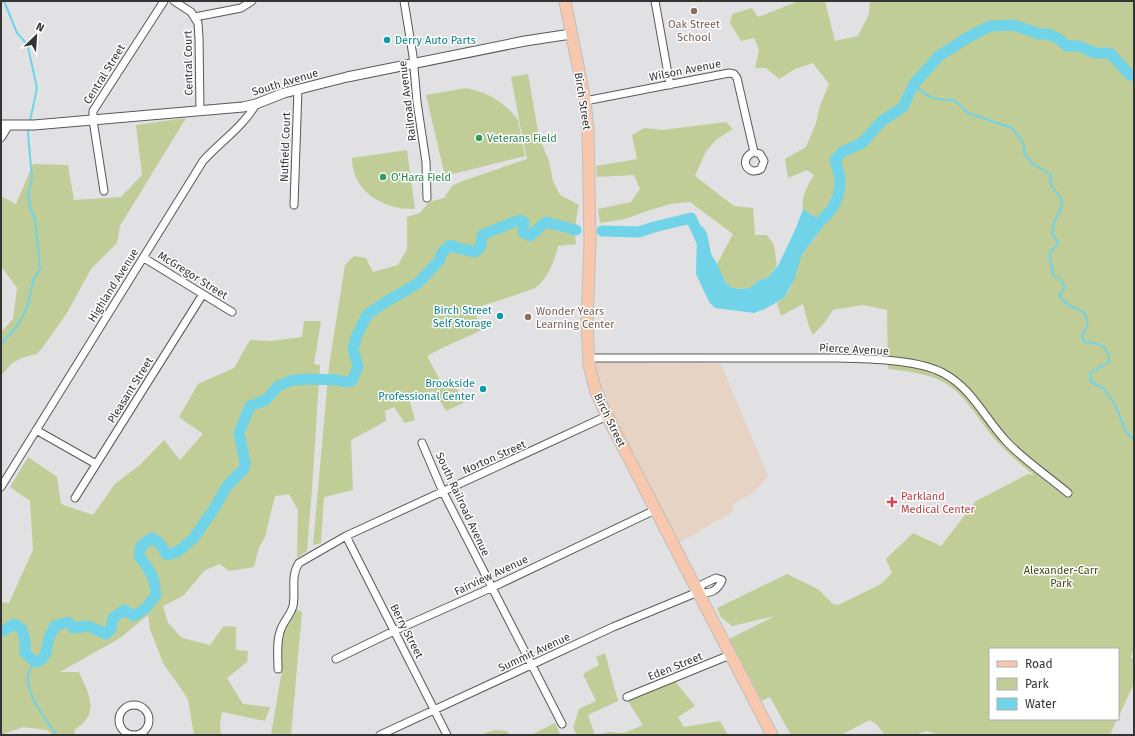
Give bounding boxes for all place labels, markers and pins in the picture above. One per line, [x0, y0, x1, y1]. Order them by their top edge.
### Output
marker: Oak Street School [689, 6, 699, 16]
place label: Oak Street School [668, 18, 720, 44]
place label: Derry Auto Parts [395, 34, 476, 47]
marker: Derry Auto Parts [382, 35, 392, 45]
place label: Veterans Field [487, 132, 557, 145]
marker: Veterans Field [474, 133, 484, 143]
place label: O'Hara Field [391, 171, 451, 184]
marker: O'Hara Field [378, 172, 388, 182]
place label: Birch Street Self Storage [433, 304, 492, 330]
place label: Wonder Years Learning Center [536, 305, 615, 331]
marker: Birch Street Self Storage [495, 311, 505, 321]
marker: Wonder Years Learning Center [523, 312, 533, 322]
place label: Brookside Professional Center [378, 377, 476, 403]
marker: Brookside Professional Center [478, 384, 488, 394]
place label: Parkland Medical Center [901, 490, 976, 516]
marker: Parkland Medical Center [886, 496, 898, 508]

